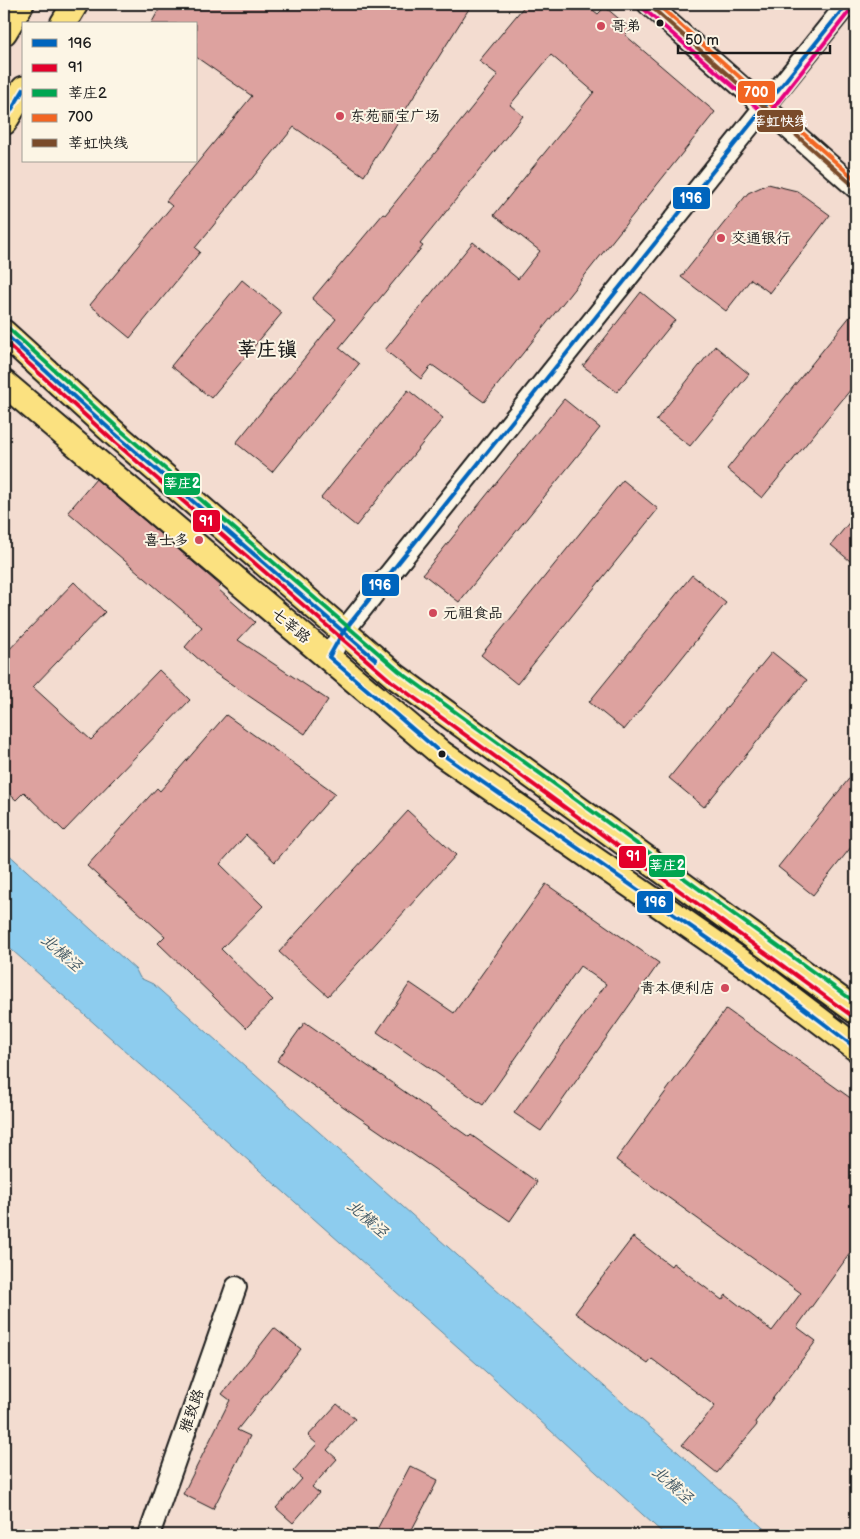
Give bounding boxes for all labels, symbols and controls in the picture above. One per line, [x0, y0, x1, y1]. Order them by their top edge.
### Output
place label: 哥弟 [611, 17, 641, 36]
unlabelled marker [655, 18, 665, 28]
marker: 哥弟 [595, 20, 607, 32]
legend [22, 22, 198, 162]
scale bar [678, 22, 830, 54]
text: 50 m [685, 31, 719, 50]
text: 196 [68, 34, 92, 53]
text: 91 [68, 58, 82, 77]
line badge: 700 [737, 80, 776, 104]
text: 莘庄2 [68, 84, 107, 103]
text: 700 [743, 84, 769, 101]
place label: 东苑丽宝广场 [350, 107, 440, 126]
text: 700 [68, 108, 93, 127]
line badge: 莘虹快线 [756, 109, 804, 133]
marker: 东苑丽宝广场 [334, 110, 346, 122]
text: 莘虹快线 [752, 113, 808, 130]
text: 莘虹快线 [68, 134, 128, 153]
line badge: 196 [672, 186, 711, 210]
text: 196 [680, 190, 702, 207]
place label: 交通银行 [731, 229, 791, 248]
marker: 交通银行 [715, 232, 727, 244]
district label: 莘庄镇 [237, 338, 297, 362]
line badge: 莘庄2 [163, 472, 201, 496]
text: 莘庄2 [164, 475, 201, 492]
line badge: 91 [192, 509, 221, 533]
text: 91 [199, 513, 213, 530]
place label: 喜士多 [144, 531, 189, 550]
marker: 喜士多 [193, 534, 205, 546]
line badge: 196 [361, 573, 400, 597]
text: 196 [369, 577, 391, 594]
street label: 七莘路 [268, 604, 314, 648]
place label: 元祖食品 [443, 604, 503, 623]
marker: 元祖食品 [427, 607, 439, 619]
unlabelled marker [437, 749, 447, 759]
line badge: 91 [618, 845, 647, 869]
text: 91 [626, 848, 640, 865]
line badge: 莘庄2 [648, 854, 686, 878]
text: 莘庄2 [649, 857, 686, 874]
line badge: 196 [636, 890, 674, 914]
text: 196 [644, 894, 666, 911]
water label: 北横泾 [37, 930, 86, 977]
place label: 青本便利店 [640, 979, 715, 998]
marker: 青本便利店 [719, 982, 731, 994]
water label: 北横泾 [343, 1196, 392, 1243]
street label: 雅致路 [176, 1387, 208, 1435]
water label: 北横泾 [648, 1462, 697, 1509]

